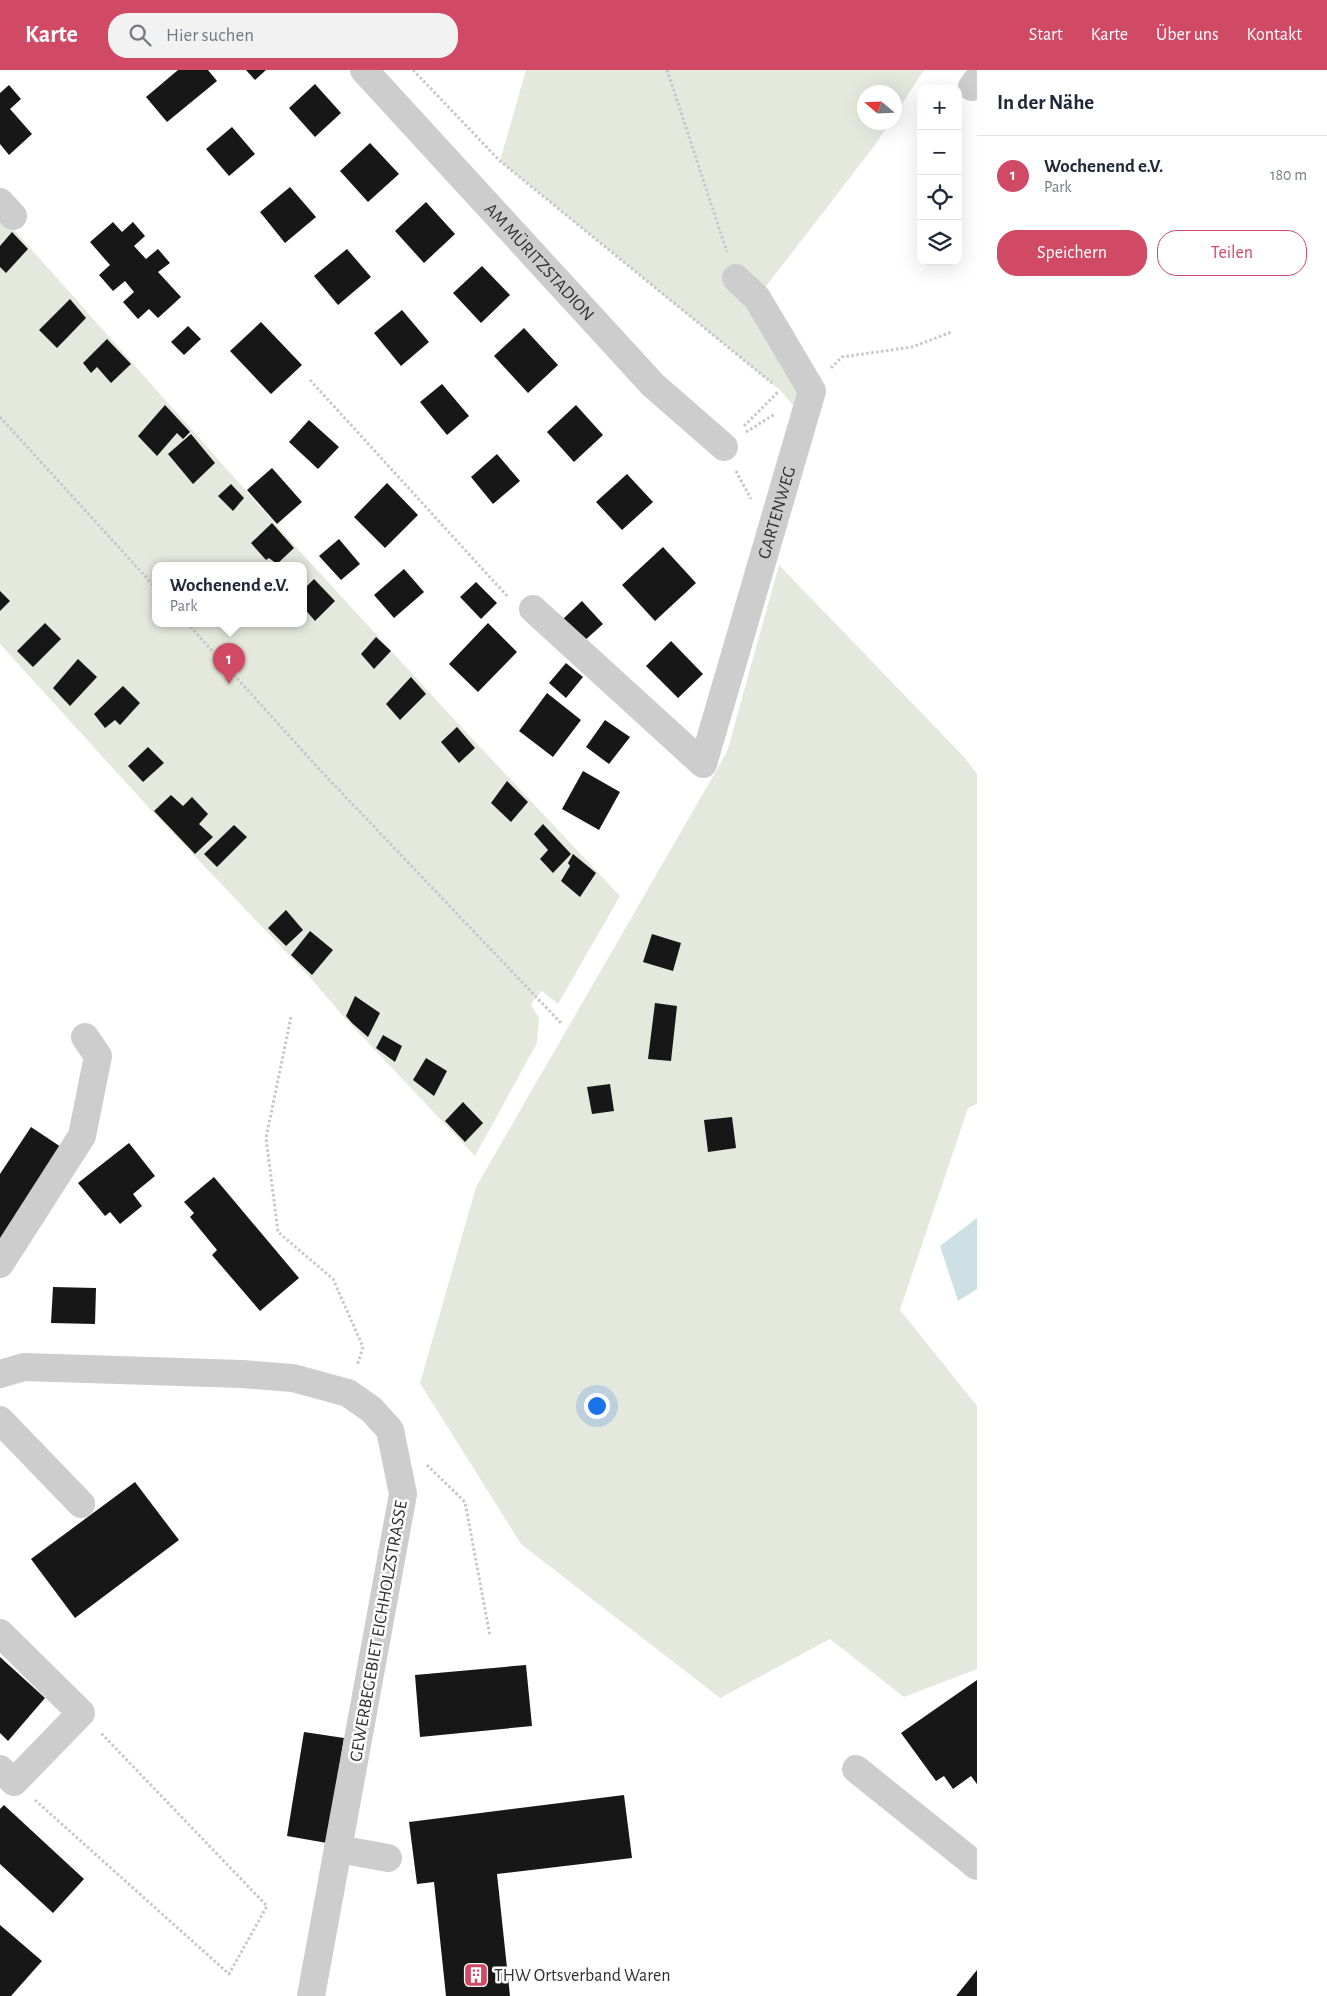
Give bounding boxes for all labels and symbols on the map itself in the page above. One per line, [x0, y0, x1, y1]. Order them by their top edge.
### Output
north arrow [857, 85, 902, 130]
street label: AM MÜRITZSTADION [481, 200, 597, 324]
street label: GARTENWEG [755, 465, 799, 561]
pin: 1 [213, 643, 245, 684]
your location [584, 1393, 610, 1419]
street label: GEWERBEGEBIET EICHHOLZSTRASSE [347, 1499, 411, 1763]
building icon: THW Ortsverband Waren [463, 1962, 489, 1988]
place label: THW Ortsverband Waren [494, 1967, 671, 1985]

